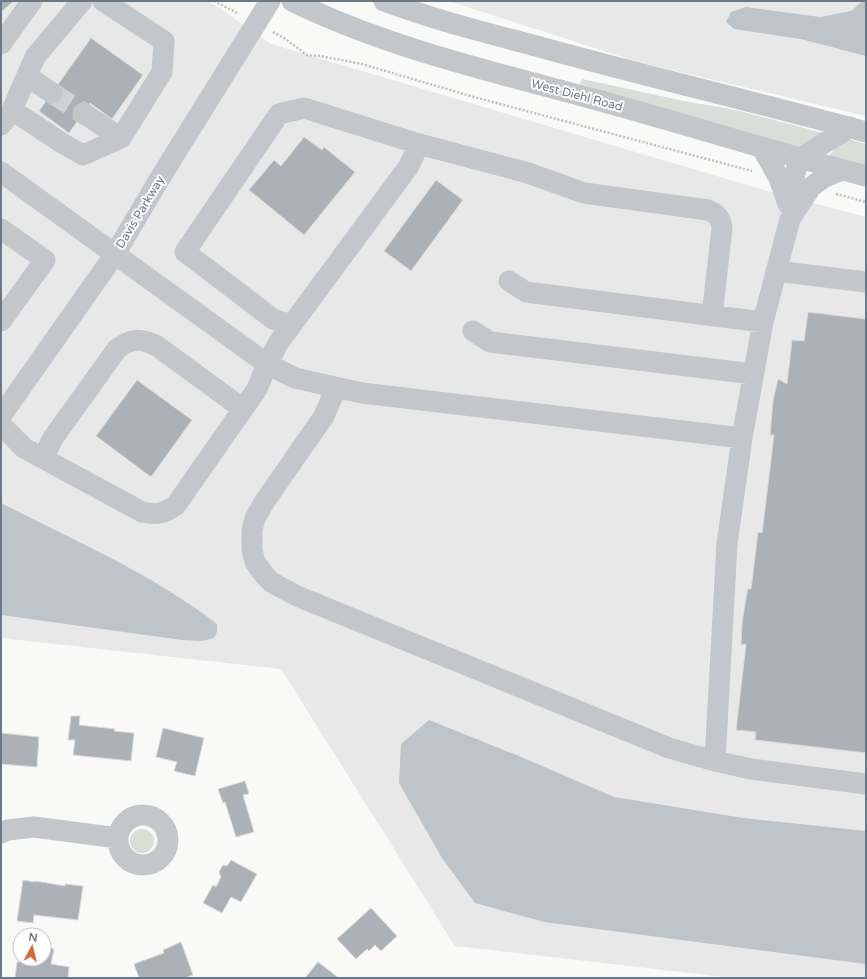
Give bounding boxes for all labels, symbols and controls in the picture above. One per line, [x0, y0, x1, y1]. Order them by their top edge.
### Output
street label: West Diehl Road [530, 76, 624, 114]
street label: Davis Parkway [113, 173, 167, 251]
north arrow [12, 927, 52, 967]
text: N [28, 931, 38, 945]

